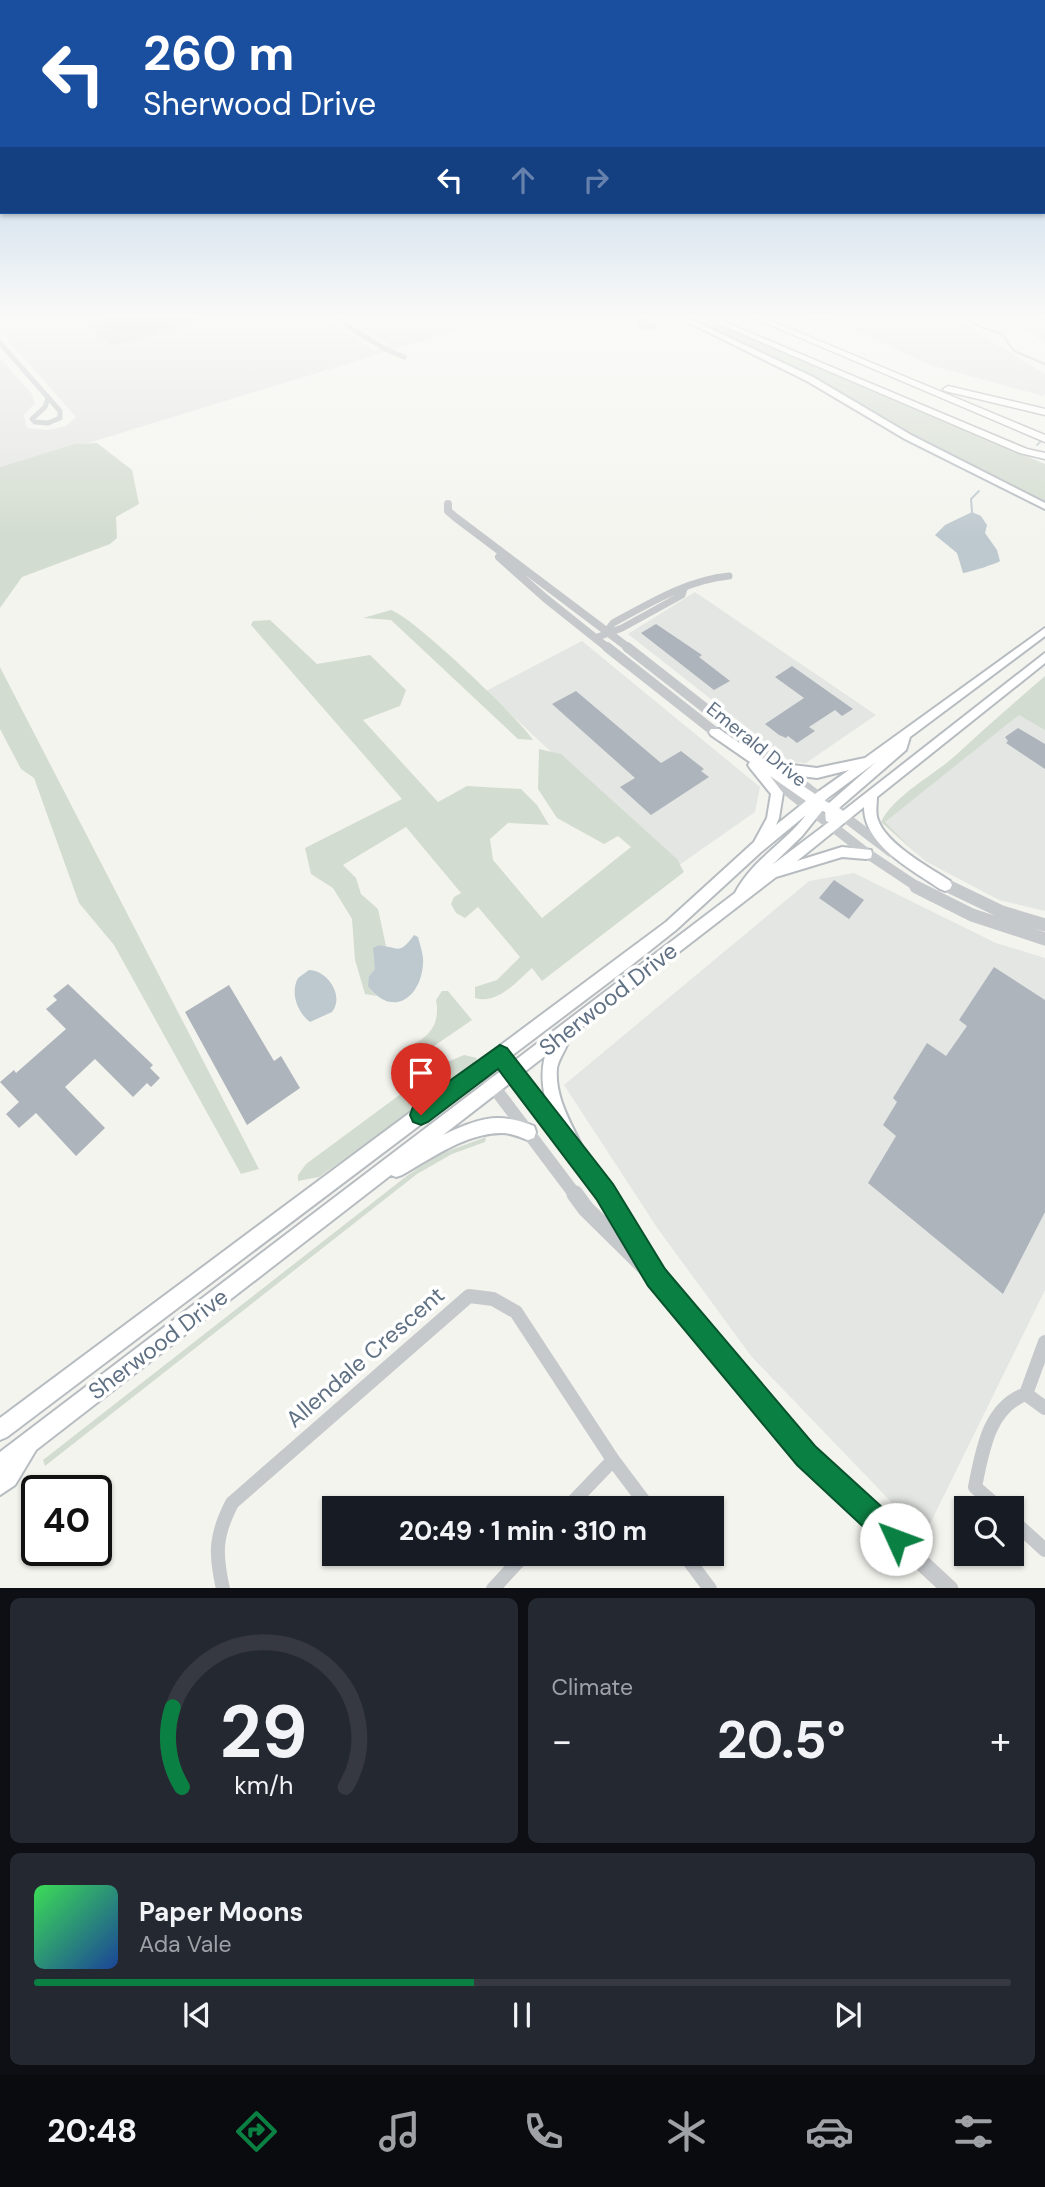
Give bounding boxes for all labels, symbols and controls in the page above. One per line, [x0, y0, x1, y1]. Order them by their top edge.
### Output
text: 260 m [143, 21, 294, 85]
icon: left [28, 28, 119, 119]
text: Sherwood Drive [143, 83, 376, 125]
icon: left [431, 161, 469, 199]
icon: ahead [504, 161, 542, 199]
icon: right [577, 161, 615, 199]
street label: Emerald Drive [701, 696, 812, 793]
street label: Sherwood Drive [533, 936, 683, 1062]
pin [391, 1043, 451, 1115]
icon: arrive [402, 1054, 440, 1092]
street label: Allendale Crescent [279, 1280, 451, 1434]
street label: Sherwood Drive [82, 1282, 234, 1406]
speed limit sign: 40 [21, 1475, 112, 1566]
map controls [954, 1496, 1024, 1566]
button: search [954, 1496, 1024, 1566]
position arrow [859, 1502, 933, 1576]
text: 20:49 · 1 min · 310 m [399, 1514, 647, 1548]
text: Climate [552, 1672, 633, 1702]
text: 29 [220, 1685, 308, 1780]
text: 20.5° [717, 1706, 846, 1774]
text: − [552, 1716, 572, 1766]
text: + [990, 1716, 1011, 1766]
text: km/h [234, 1768, 293, 1801]
text: Paper Moons [139, 1895, 303, 1929]
text: Ada Vale [139, 1929, 232, 1959]
icon: previous [178, 1996, 216, 2034]
icon: pause [503, 1996, 541, 2034]
icon: next [829, 1996, 867, 2034]
icon: directions [232, 2107, 281, 2156]
icon: music [375, 2107, 424, 2156]
icon: phone [519, 2107, 568, 2156]
icon: climate [662, 2107, 711, 2156]
icon: car [805, 2107, 854, 2156]
icon: filters [949, 2107, 998, 2156]
text: 20:48 [47, 2110, 137, 2152]

